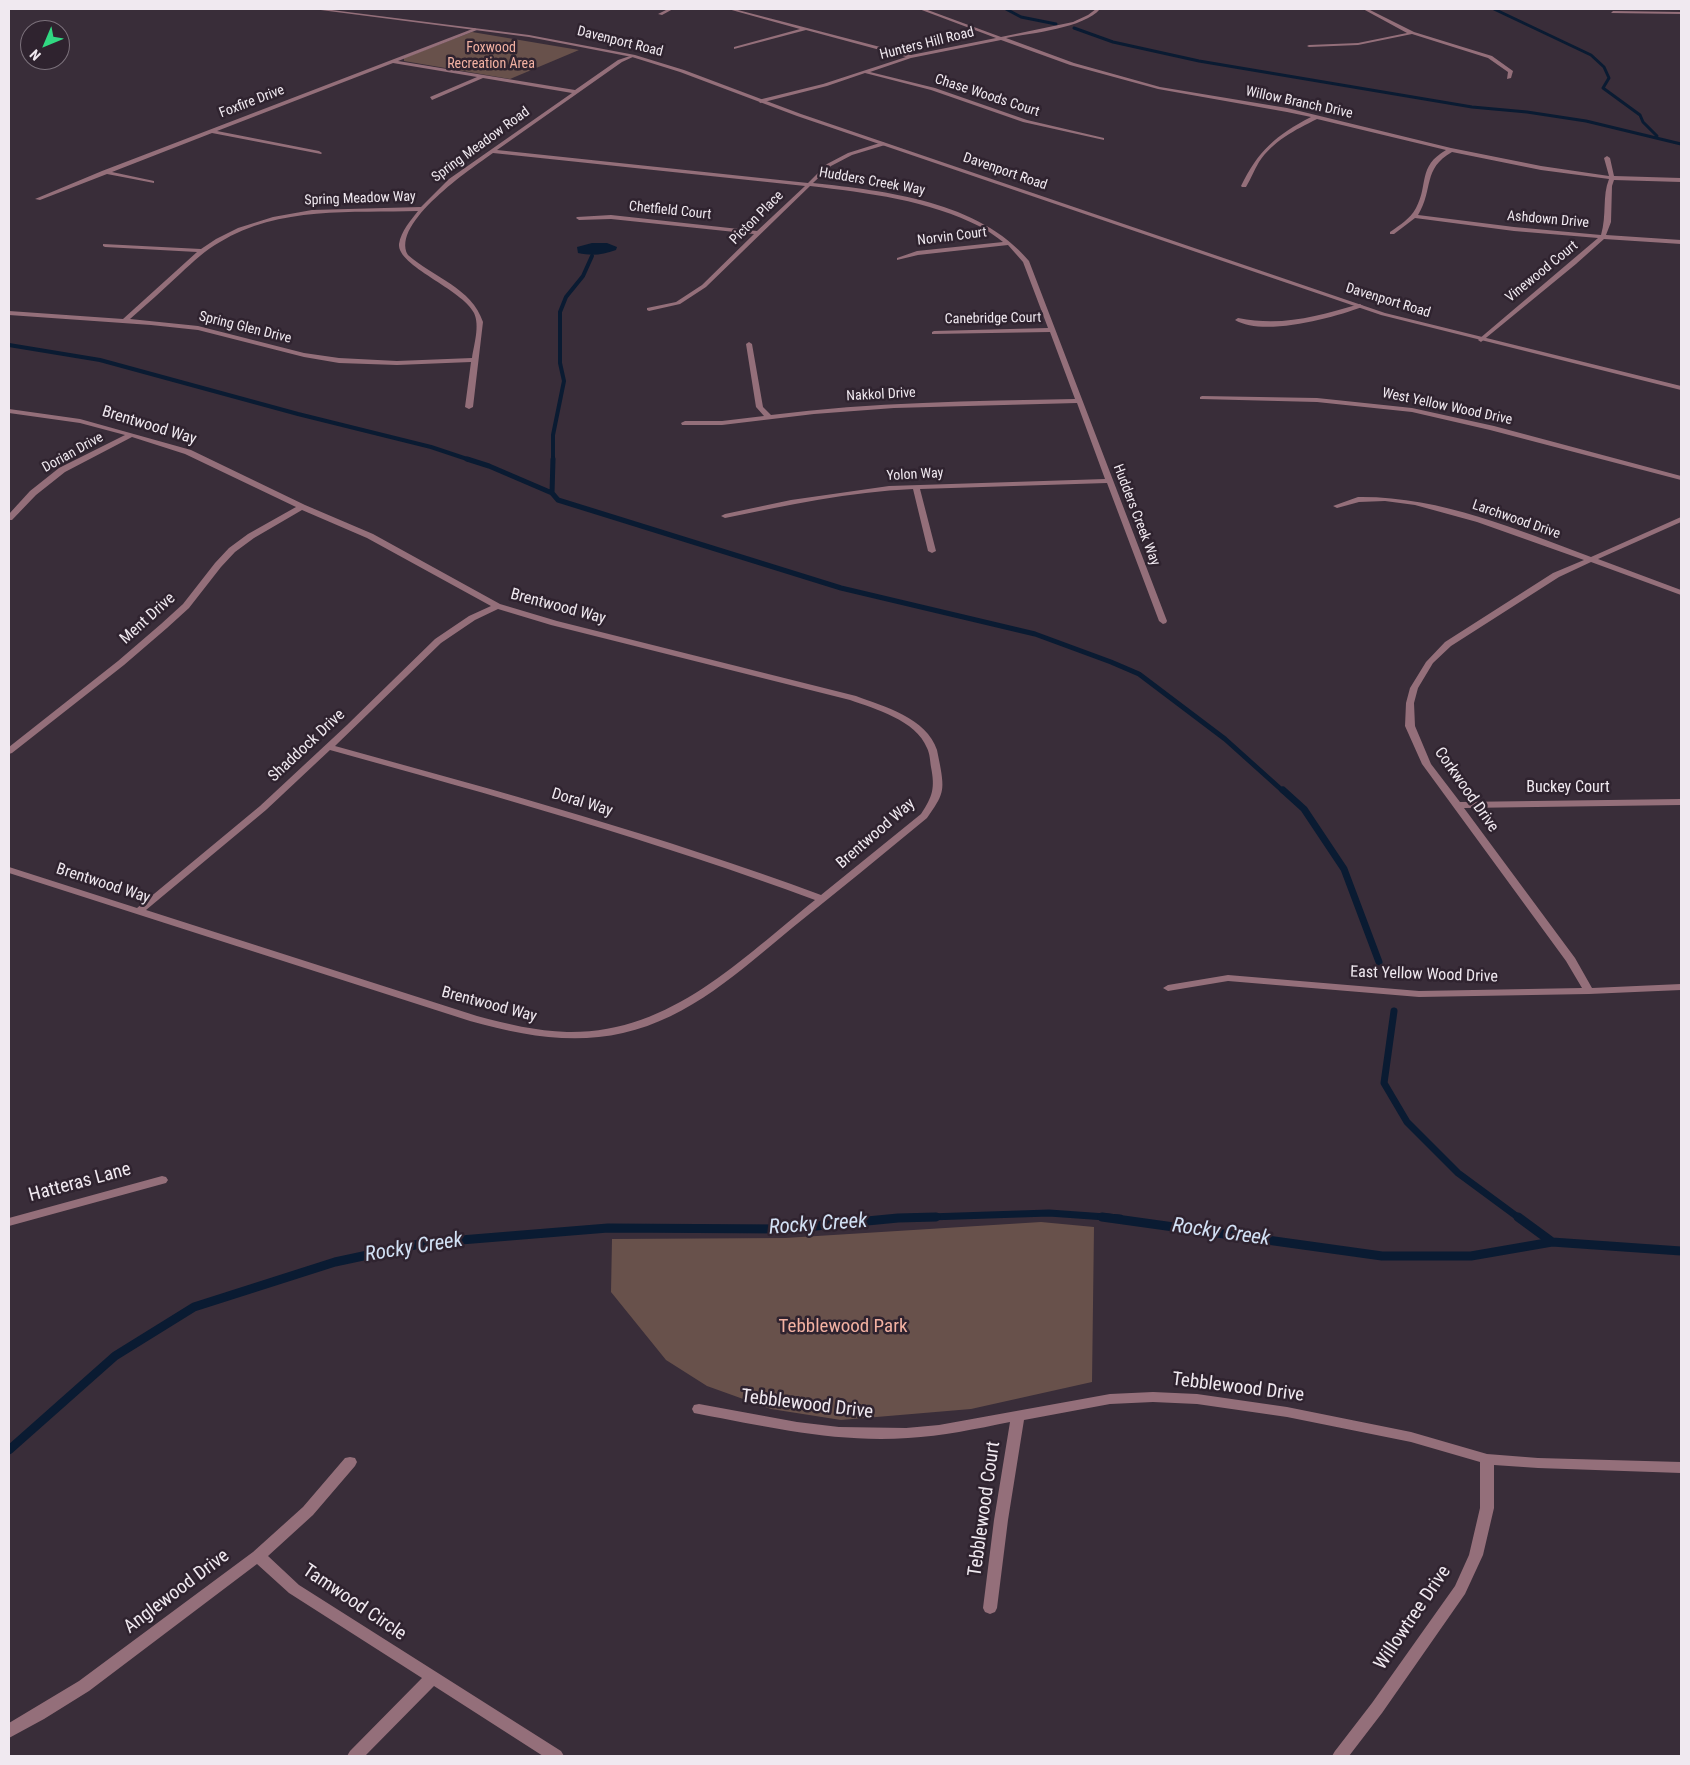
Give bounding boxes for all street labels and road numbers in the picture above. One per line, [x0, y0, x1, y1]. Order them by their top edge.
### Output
street label: Davenport Road [575, 23, 665, 61]
street label: Hunters Hill Road [878, 24, 976, 64]
street label: Chase Woods Court [933, 71, 1041, 121]
street label: Foxfire Drive [217, 82, 287, 122]
street label: Willow Branch Drive [1244, 83, 1354, 123]
street label: Spring Meadow Road [429, 104, 533, 186]
street label: Davenport Road [961, 150, 1049, 194]
street label: Hudders Creek Way [818, 164, 926, 200]
street label: Picton Place [727, 188, 787, 248]
street label: Spring Meadow Way [304, 189, 416, 209]
street label: Chetfield Court [628, 198, 712, 224]
street label: Ashdown Drive [1506, 208, 1590, 232]
street label: Norvin Court [916, 224, 988, 250]
street label: Vinewood Court [1502, 238, 1582, 306]
street label: Davenport Road [1344, 280, 1432, 322]
street label: Spring Glen Drive [197, 308, 293, 348]
street label: Canebridge Court [945, 310, 1041, 328]
street label: Nakkol Drive [846, 385, 916, 405]
street label: West Yellow Wood Drive [1380, 385, 1514, 429]
street label: Brentwood Way [99, 403, 199, 449]
street label: Dorian Drive [40, 429, 106, 477]
street label: Hudders Creek Way [1109, 462, 1163, 568]
street label: Yolon Way [886, 465, 944, 485]
street label: Larchwood Drive [1470, 497, 1562, 543]
street label: Brentwood Way [508, 585, 608, 629]
street label: Ment Drive [116, 589, 180, 649]
street label: Shaddock Drive [265, 706, 349, 786]
street label: Corkwood Drive [1430, 744, 1502, 836]
street label: Buckey Court [1526, 778, 1610, 798]
street label: Doral Way [549, 785, 615, 821]
street label: Brentwood Way [833, 795, 919, 873]
street label: Brentwood Way [54, 860, 152, 908]
street label: East Yellow Wood Drive [1350, 963, 1498, 987]
street label: Brentwood Way [439, 983, 539, 1027]
street label: Hatteras Lane [26, 1158, 134, 1208]
street label: Tebblewood Drive [1171, 1369, 1305, 1407]
street label: Tebblewood Drive [740, 1386, 874, 1424]
street label: Tebblewood Court [964, 1440, 1006, 1578]
street label: Anglewood Drive [120, 1545, 234, 1639]
street label: Tamwood Circle [298, 1560, 410, 1646]
street label: Willowtree Drive [1370, 1562, 1456, 1674]

